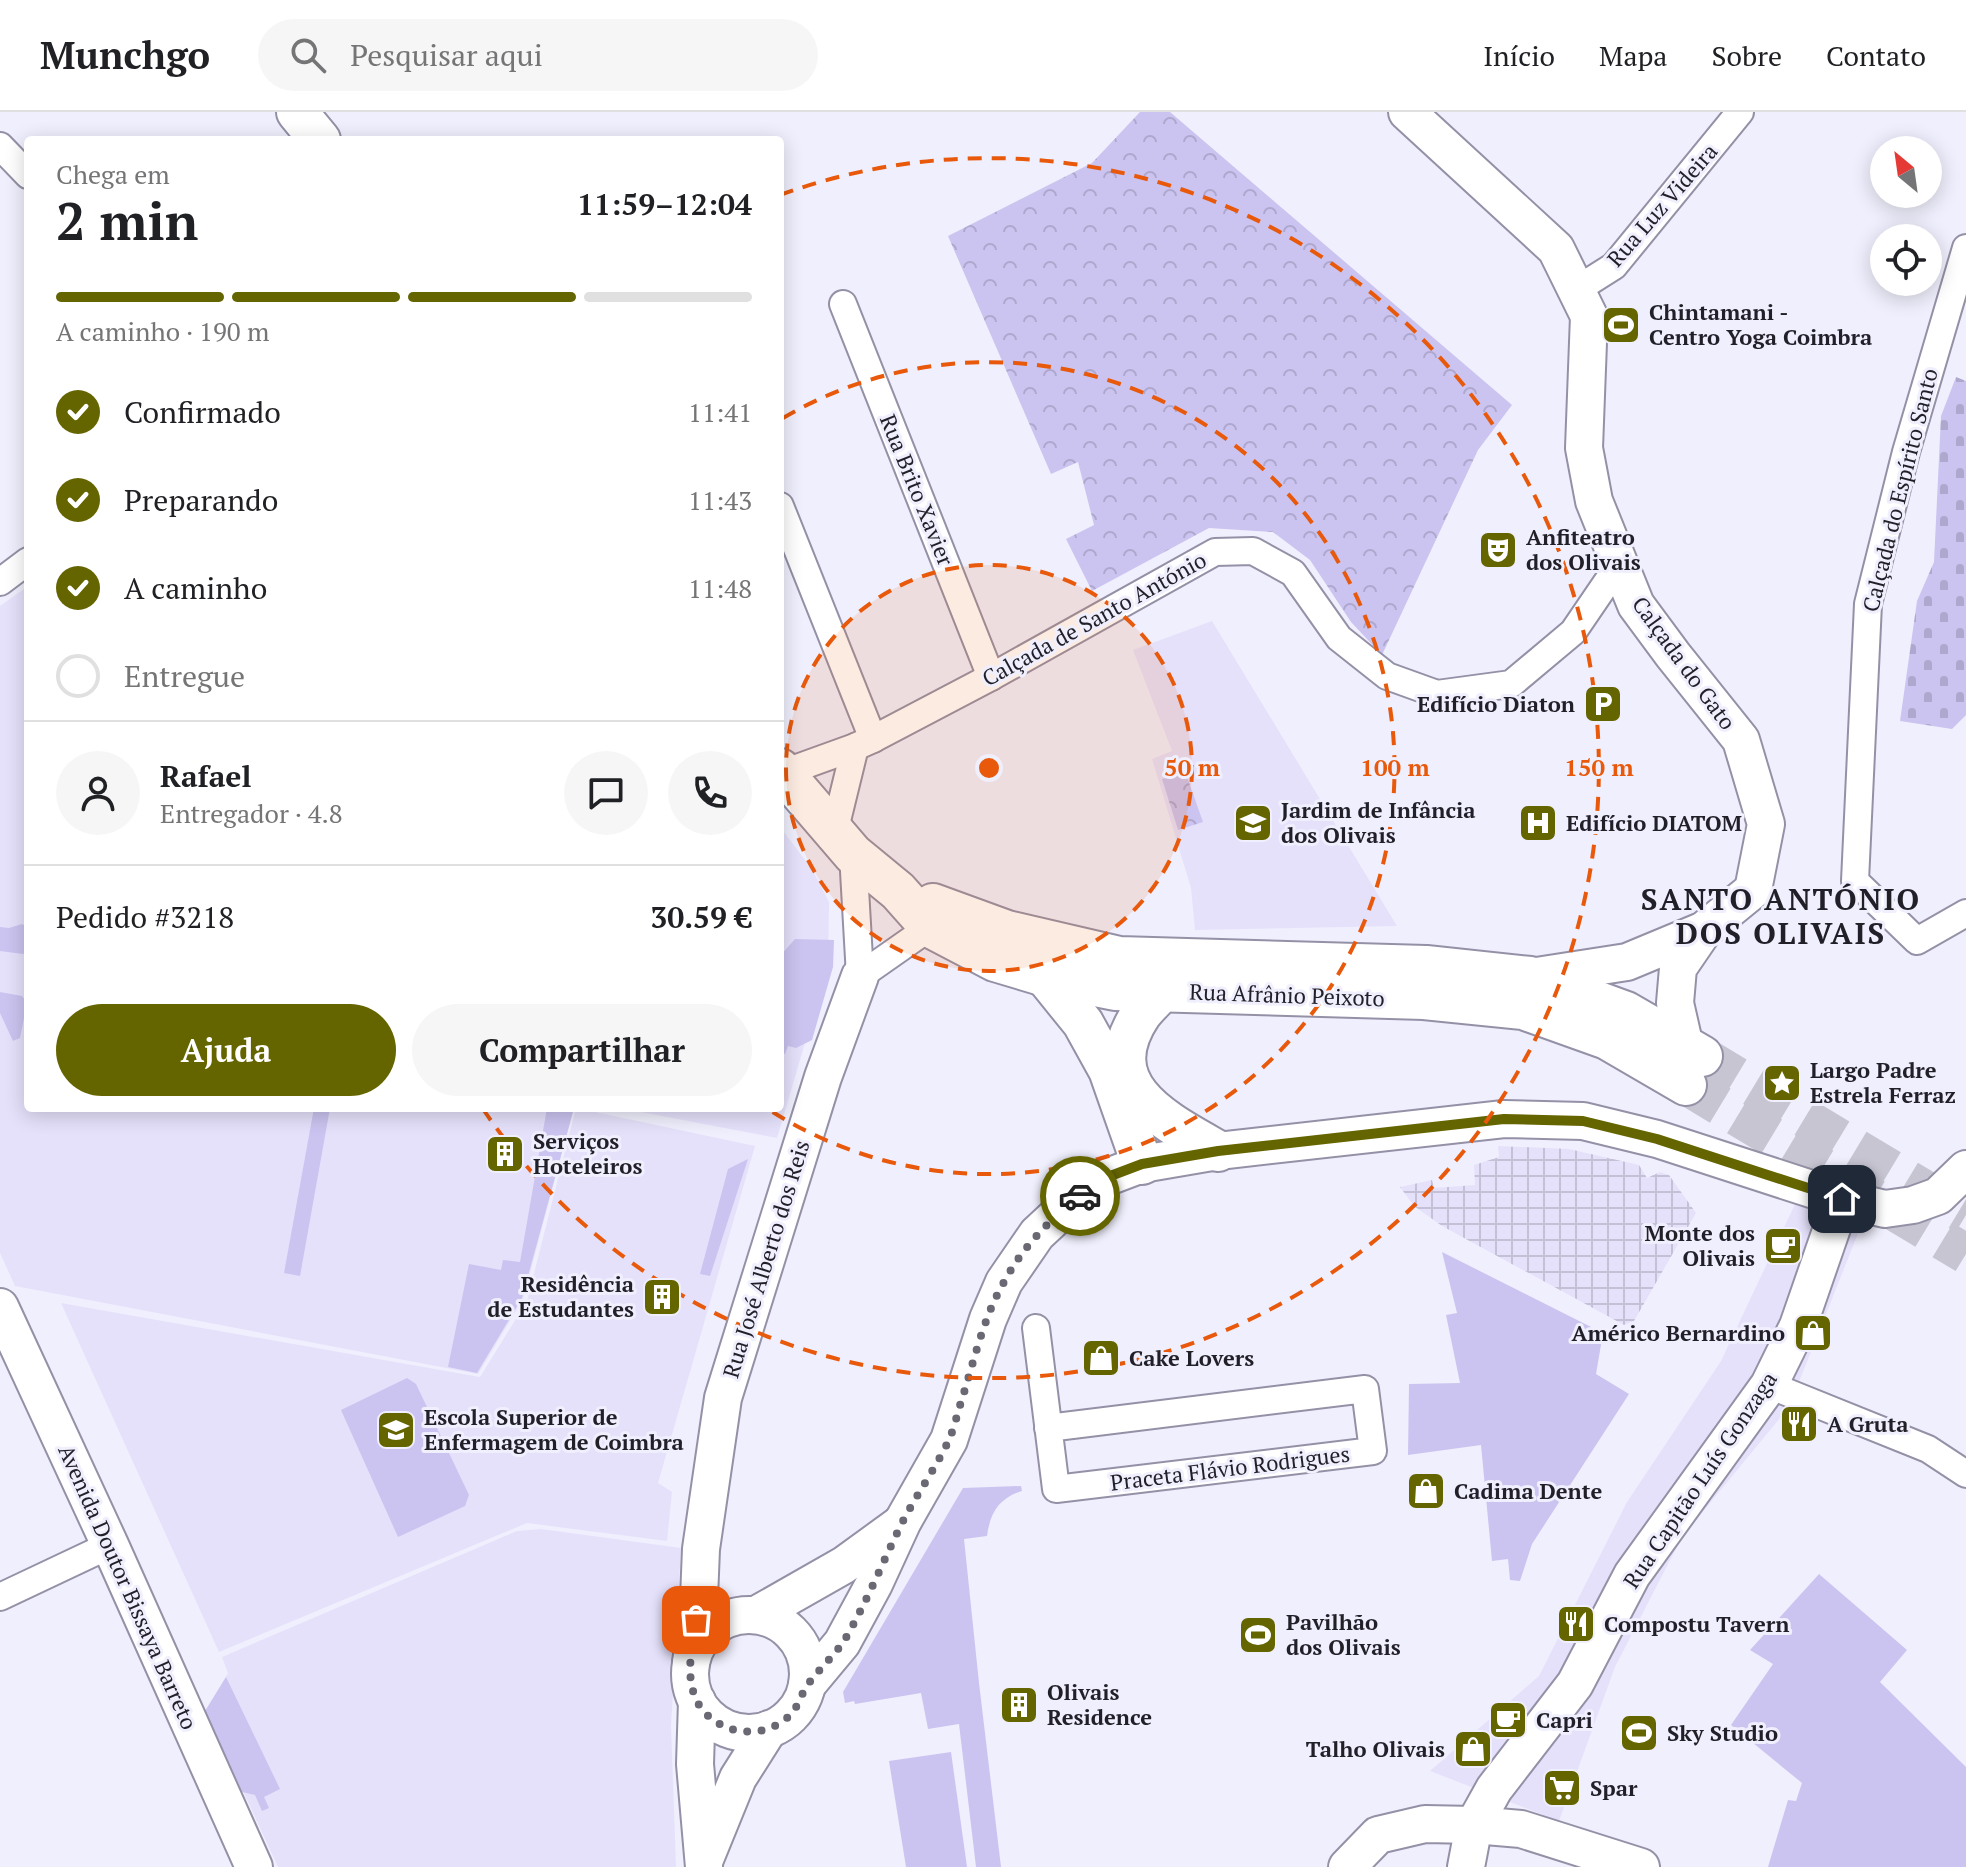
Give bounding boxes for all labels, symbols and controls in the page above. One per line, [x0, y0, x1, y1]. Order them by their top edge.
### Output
search box [258, 19, 818, 91]
text: Munchgo [40, 30, 210, 80]
icon: search [286, 33, 330, 77]
text: Pesquisar aqui [350, 35, 543, 75]
text: Início [1483, 37, 1555, 74]
text: Mapa [1599, 37, 1668, 74]
text: Sobre [1712, 37, 1782, 74]
text: Contato [1826, 37, 1926, 74]
north arrow [1870, 136, 1942, 208]
map controls [1870, 136, 1942, 296]
street label: Rua Luz Videira [1600, 137, 1723, 272]
text: Chega em [56, 157, 170, 191]
text: 11:59–12:04 [577, 184, 752, 224]
text: 2 min [56, 186, 198, 255]
button: locate [1870, 224, 1942, 296]
place label: Chintamani - Centro Yoga Coimbra [1649, 297, 1872, 351]
sports icon: Chintamani - Centro Yoga Coimbra [1600, 304, 1642, 346]
text: A caminho · 190 m [56, 314, 269, 348]
street label: Calçada do Espírito Santo [1855, 365, 1944, 615]
icon: check [56, 390, 100, 434]
text: Confirmado [124, 392, 281, 432]
text: 11:41 [688, 395, 752, 429]
street label: Rua Brito Xavier [874, 410, 961, 570]
icon: check [56, 478, 100, 522]
text: Preparando [124, 480, 278, 520]
text: 11:43 [688, 483, 752, 517]
place label: Anfiteatro dos Olivais [1526, 522, 1641, 576]
theatre icon: Anfiteatro dos Olivais [1477, 529, 1519, 571]
street label: Calçada de Santo António [976, 545, 1211, 692]
icon: check [56, 566, 100, 610]
text: A caminho [124, 568, 267, 608]
text: 11:48 [688, 571, 752, 605]
street label: Calçada do Gato [1626, 590, 1743, 735]
text: Entregue [124, 656, 245, 696]
parking icon: Edifício Diaton [1582, 683, 1624, 725]
place label: Edifício Diaton [1417, 689, 1575, 718]
button: person [56, 751, 140, 835]
button: chat [564, 751, 648, 835]
button: phone [668, 751, 752, 835]
text: 50 m [1164, 751, 1220, 783]
text: 100 m [1360, 751, 1430, 783]
text: 150 m [1564, 751, 1634, 783]
centre of rings [975, 754, 1003, 782]
text: Rafael [160, 756, 251, 796]
place label: Jardim de Infância dos Olivais [1281, 795, 1476, 849]
text: Entregador · 4.8 [160, 796, 343, 830]
school or university icon: Jardim de Infância dos Olivais [1232, 802, 1274, 844]
hospital icon: Edifício DIATOM [1517, 802, 1559, 844]
place label: Edifício DIATOM [1566, 808, 1742, 837]
district label: SANTO ANTÓNIO DOS OLIVAIS [1641, 879, 1921, 953]
text: Pedido #3218 [56, 897, 234, 937]
text: 30.59 € [650, 897, 752, 937]
street label: Rua Afrânio Peixoto [1189, 977, 1385, 1012]
button: Ajuda [56, 1004, 396, 1096]
button: Compartilhar [412, 1004, 752, 1096]
place label: Largo Padre Estrela Ferraz [1810, 1055, 1956, 1109]
place icon: Largo Padre Estrela Ferraz [1761, 1062, 1803, 1104]
place label: Serviços Hoteleiros [533, 1126, 642, 1180]
building icon: Serviços Hoteleiros [484, 1133, 526, 1175]
street label: Rua José Alberto dos Reis [716, 1136, 816, 1381]
courier [1040, 1156, 1120, 1236]
pin [1808, 1165, 1876, 1233]
icon: car [1058, 1174, 1102, 1218]
icon: home [1820, 1177, 1864, 1221]
place label: Monte dos Olivais [1645, 1218, 1755, 1272]
cafe icon: Monte dos Olivais [1762, 1225, 1804, 1267]
place label: Residência de Estudantes [487, 1269, 634, 1323]
building icon: Residência de Estudantes [641, 1276, 683, 1318]
shop icon: Américo Bernardino [1792, 1312, 1834, 1354]
place label: Américo Bernardino [1572, 1318, 1785, 1347]
shop icon: Cake Lovers [1080, 1337, 1122, 1379]
place label: Cake Lovers [1129, 1343, 1254, 1372]
street label: Rua Capitão Luís Gonzaga [1616, 1366, 1783, 1594]
place label: Escola Superior de Enfermagem de Coimbra [424, 1402, 684, 1456]
restaurant icon: A Gruta [1778, 1403, 1820, 1445]
school or university icon: Escola Superior de Enfermagem de Coimbra [375, 1409, 417, 1451]
place label: A Gruta [1827, 1409, 1909, 1438]
street label: Praceta Flávio Rodrigues [1109, 1438, 1351, 1497]
street label: Avenida Doutor Bissaya Barreto [52, 1440, 205, 1734]
shop icon: Cadima Dente [1405, 1470, 1447, 1512]
place label: Cadima Dente [1454, 1476, 1603, 1505]
pin [662, 1586, 730, 1654]
icon: bag [674, 1598, 718, 1642]
restaurant icon: Compostu Tavern [1555, 1603, 1597, 1645]
place label: Pavilhão dos Olivais [1286, 1607, 1401, 1661]
place label: Compostu Tavern [1604, 1609, 1789, 1638]
sports icon: Pavilhão dos Olivais [1237, 1614, 1279, 1656]
place label: Olivais Residence [1047, 1677, 1152, 1731]
building icon: Olivais Residence [998, 1684, 1040, 1726]
cafe icon: Capri [1487, 1699, 1529, 1741]
place label: Capri [1536, 1705, 1593, 1734]
sports icon: Sky Studio [1618, 1712, 1660, 1754]
place label: Sky Studio [1667, 1718, 1778, 1747]
shop icon: Talho Olivais [1452, 1728, 1494, 1770]
place label: Talho Olivais [1306, 1734, 1445, 1763]
supermarket icon: Spar [1541, 1767, 1583, 1809]
place label: Spar [1590, 1773, 1638, 1802]

